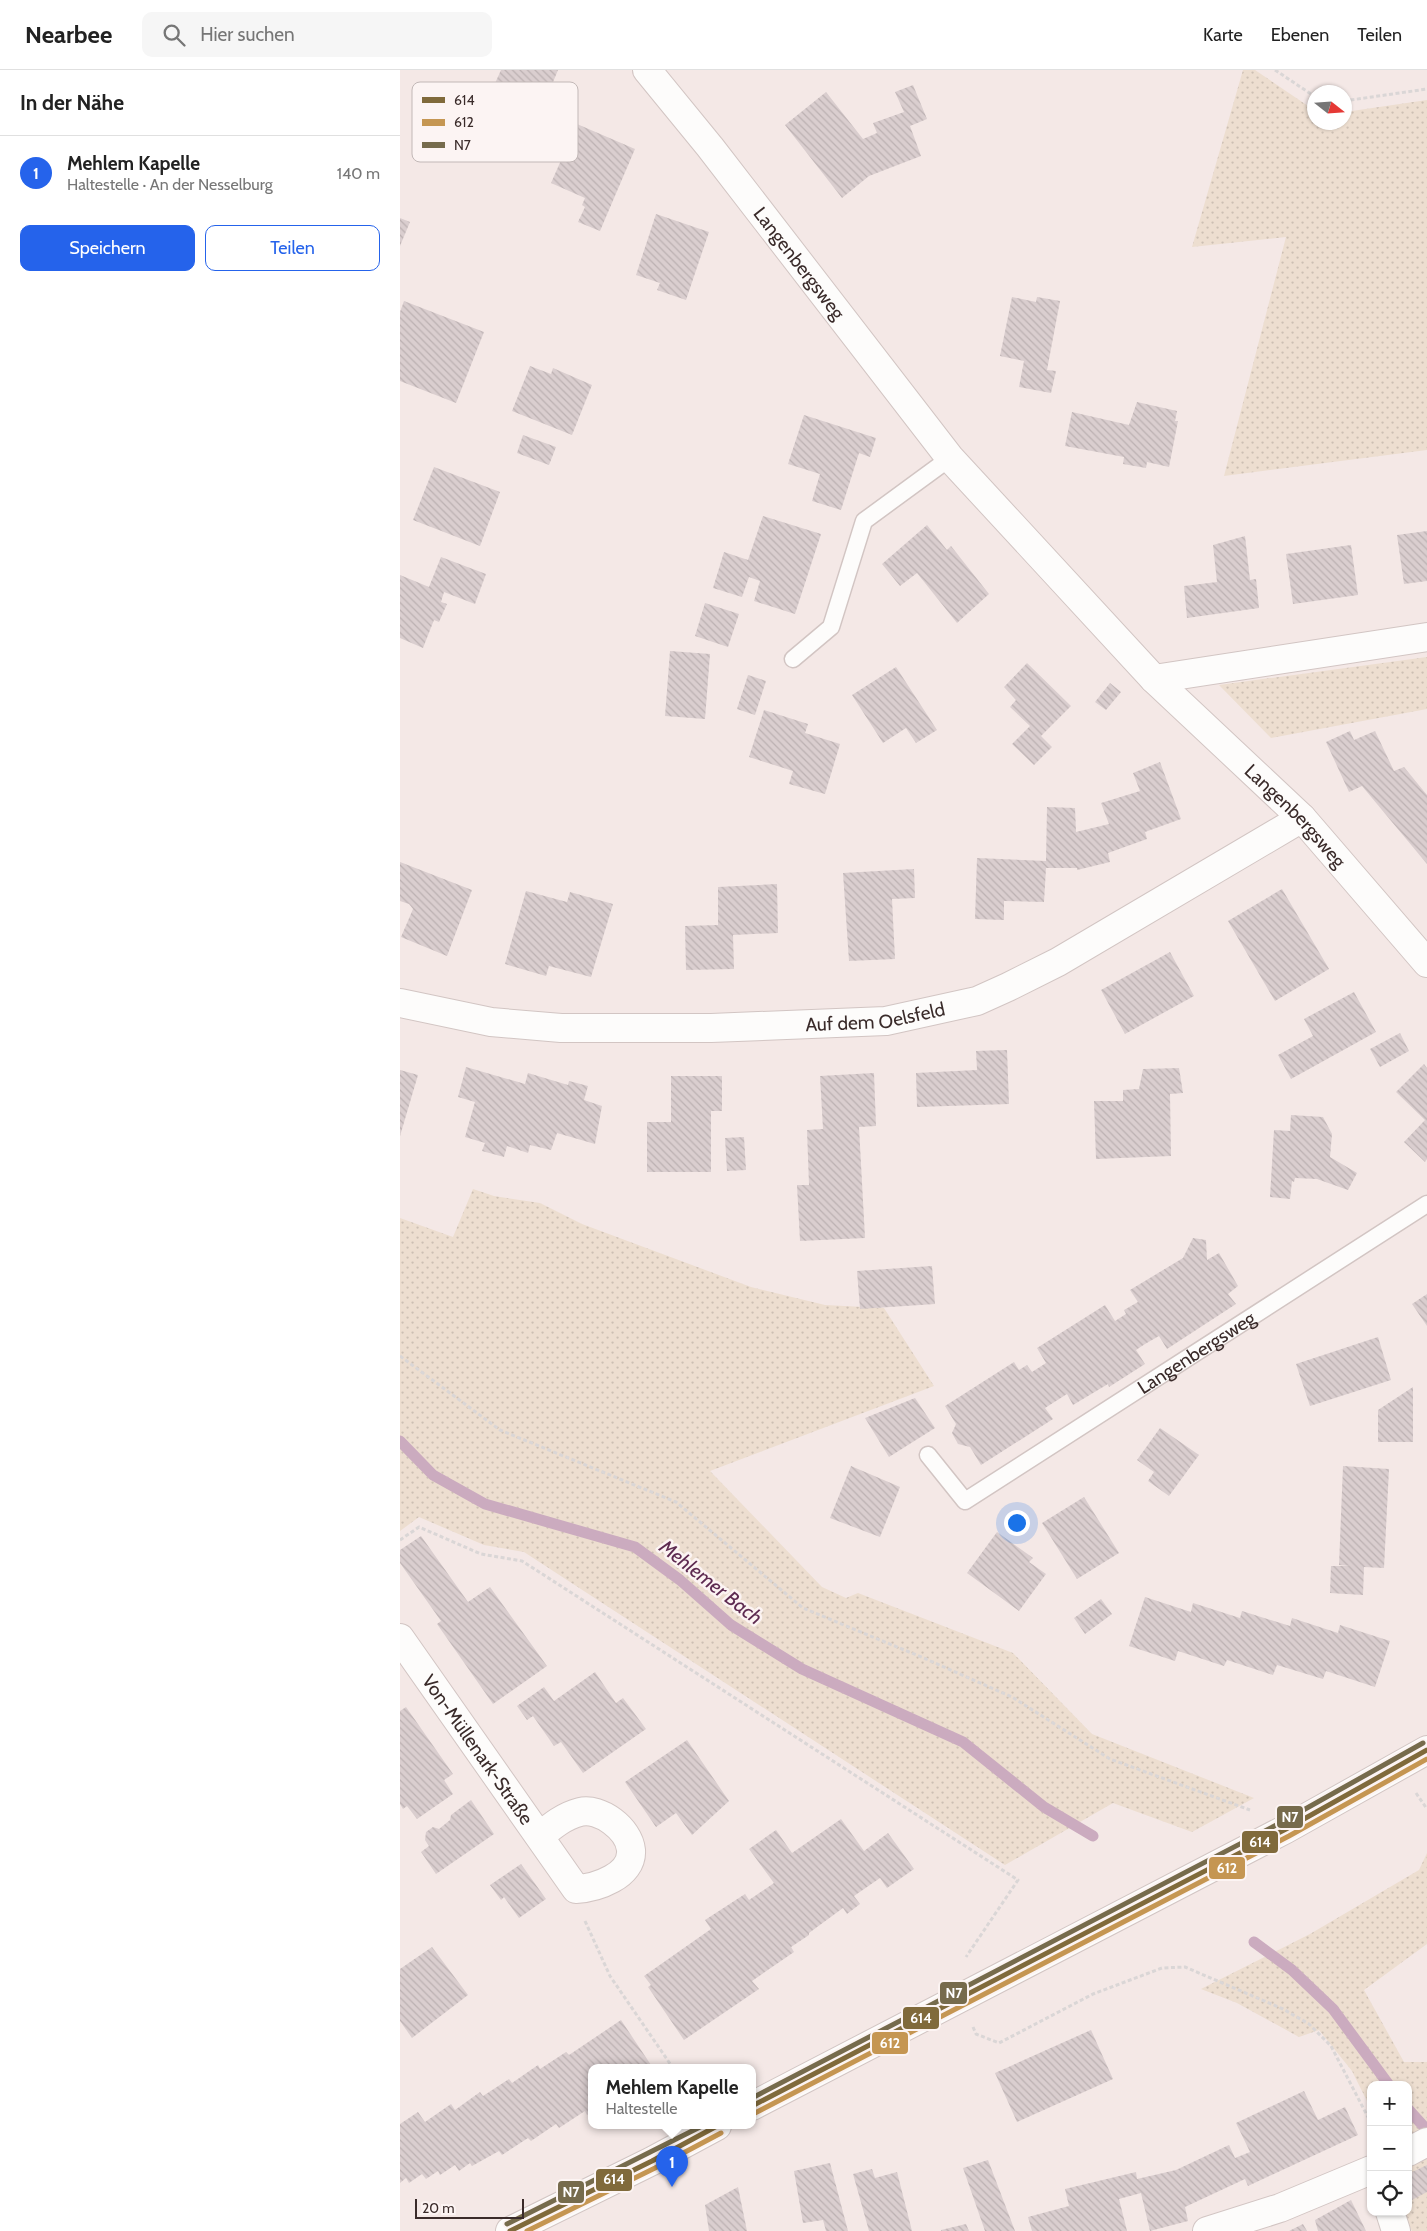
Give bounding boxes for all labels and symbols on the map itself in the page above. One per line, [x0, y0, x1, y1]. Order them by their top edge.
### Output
legend [412, 82, 578, 162]
north arrow [1307, 85, 1352, 130]
text: 614 [454, 91, 475, 109]
text: 612 [454, 113, 474, 131]
text: N7 [454, 136, 471, 154]
street label: Langenbergsweg [749, 202, 850, 324]
street label: Langenbergsweg [1240, 759, 1351, 873]
street label: Auf dem Oelsfeld [805, 997, 947, 1036]
street label: Langenbergsweg [1133, 1306, 1260, 1399]
your location [1004, 1510, 1030, 1536]
water label: Mehlemer Bach [654, 1534, 767, 1630]
street label: Von-Müllenark-Straße [418, 1670, 539, 1829]
line badge: N7 [1276, 1805, 1304, 1829]
text: N7 [1281, 1808, 1299, 1826]
line badge: 614 [1241, 1830, 1279, 1854]
text: 614 [1249, 1833, 1271, 1851]
line badge: 612 [1208, 1856, 1246, 1880]
text: 612 [1217, 1859, 1237, 1877]
line badge: N7 [939, 1981, 968, 2005]
text: N7 [945, 1984, 963, 2002]
line badge: 614 [902, 2006, 940, 2030]
text: 614 [910, 2009, 932, 2027]
line badge: 612 [871, 2031, 909, 2055]
text: 612 [880, 2034, 900, 2052]
pin: 1 [656, 2146, 688, 2187]
line badge: 614 [595, 2168, 633, 2192]
text: 614 [603, 2170, 625, 2188]
line badge: N7 [557, 2180, 585, 2204]
text: N7 [562, 2183, 580, 2201]
scale bar [415, 2196, 524, 2219]

